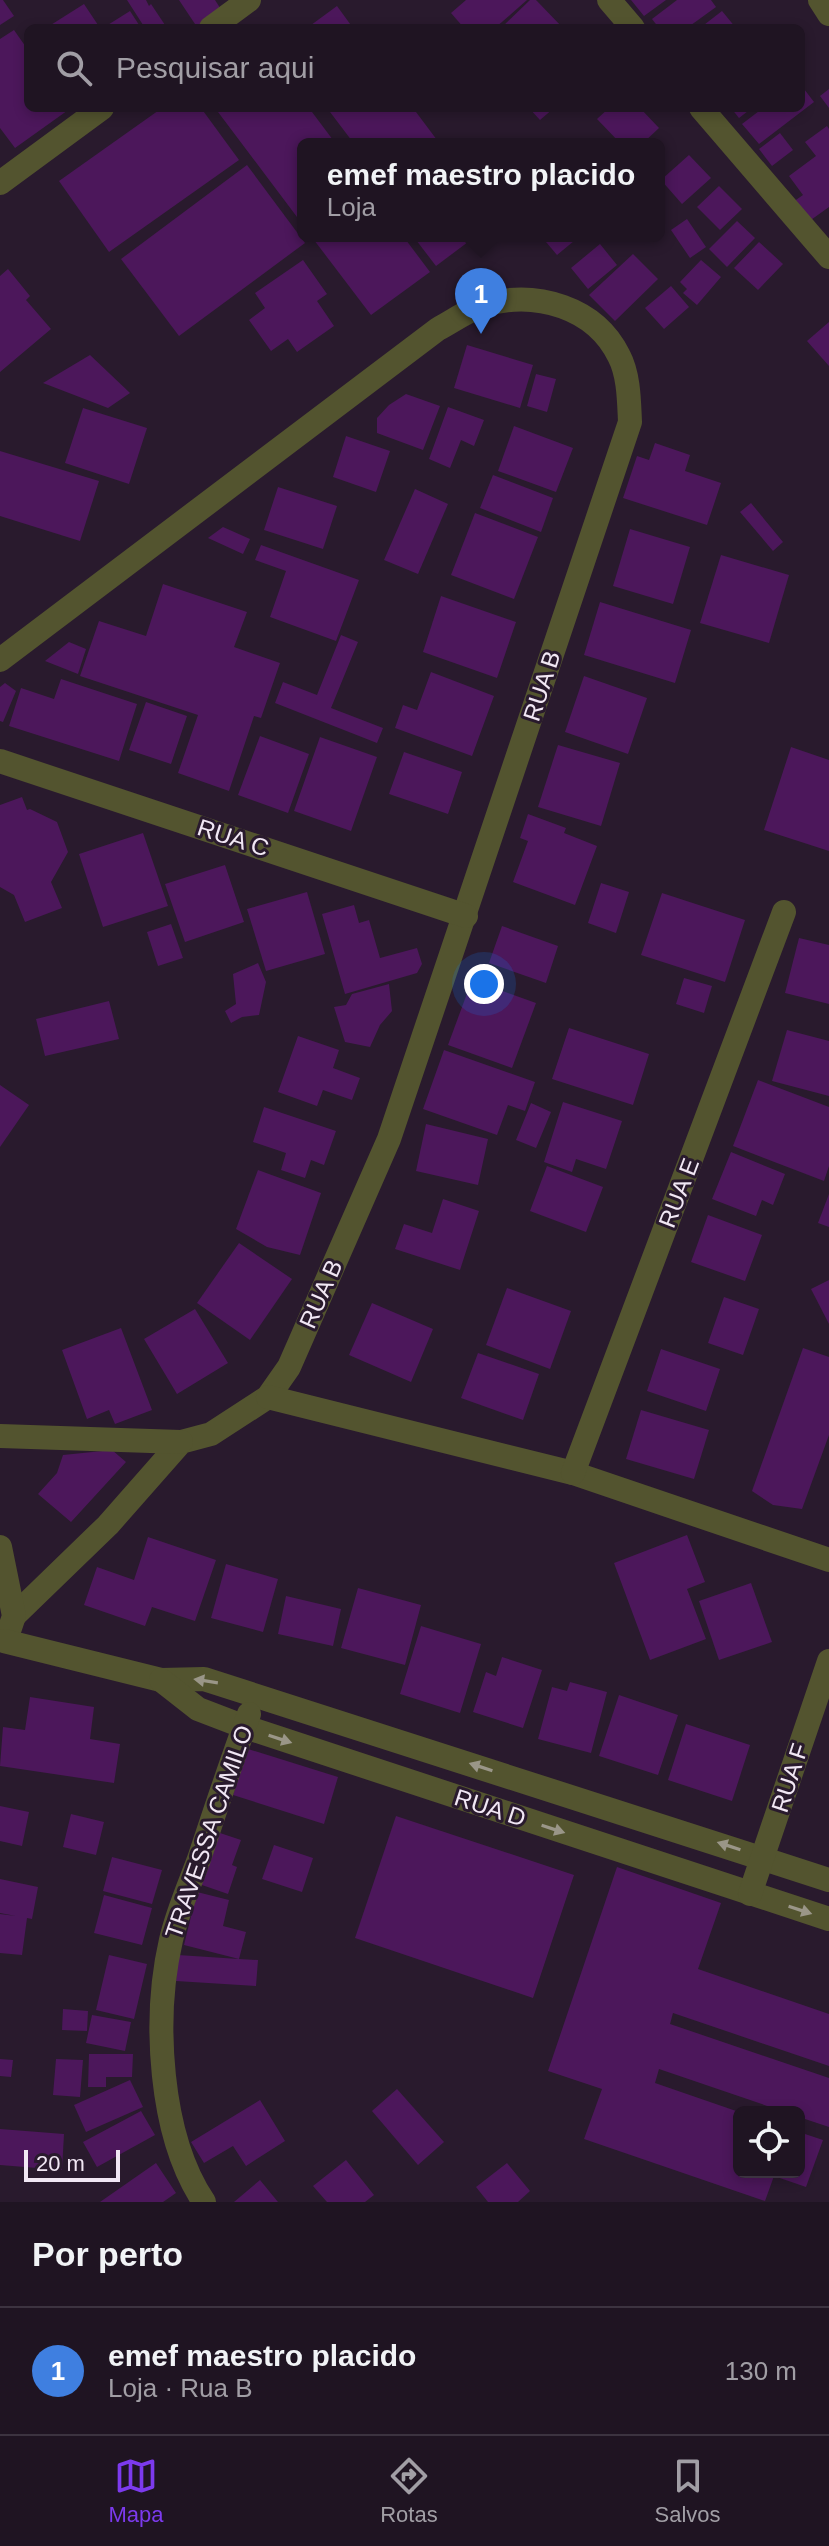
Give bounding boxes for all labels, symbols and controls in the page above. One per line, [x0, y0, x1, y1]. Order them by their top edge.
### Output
search box [24, 24, 805, 112]
icon: search [52, 46, 96, 90]
text: Pesquisar aqui [116, 51, 314, 84]
popup [297, 138, 665, 242]
text: emef maestro placido [327, 158, 635, 191]
text: Loja [327, 192, 376, 222]
pin: 1 [455, 268, 507, 334]
street label: RUA B [518, 647, 565, 724]
street label: RUA C [194, 813, 272, 862]
your location [464, 964, 504, 1004]
street label: RUA E [653, 1154, 704, 1231]
street label: RUA B [294, 1255, 348, 1332]
one-way arrow [194, 1675, 219, 1687]
street label: TRAVESSA CAMILO [159, 1722, 258, 1942]
one-way arrow [268, 1733, 292, 1745]
street label: RUA F [766, 1740, 813, 1816]
one-way arrow [469, 1760, 493, 1772]
street label: RUA D [451, 1783, 529, 1832]
one-way arrow [541, 1823, 565, 1835]
one-way arrow [716, 1840, 740, 1852]
one-way arrow [789, 1904, 813, 1916]
map controls [733, 2106, 805, 2178]
button: locate [733, 2106, 805, 2178]
scale bar [24, 2146, 120, 2182]
text: 20 m [36, 2151, 85, 2176]
text: Por perto [32, 2235, 183, 2273]
text: emef maestro placido [108, 2339, 416, 2372]
text: 1 [51, 2356, 65, 2386]
text: 130 m [725, 2356, 797, 2386]
text: Loja · Rua B [108, 2373, 253, 2403]
tab: Mapa [108, 2454, 163, 2528]
tab: Rotas [380, 2454, 438, 2528]
tab: Salvos [655, 2454, 721, 2528]

